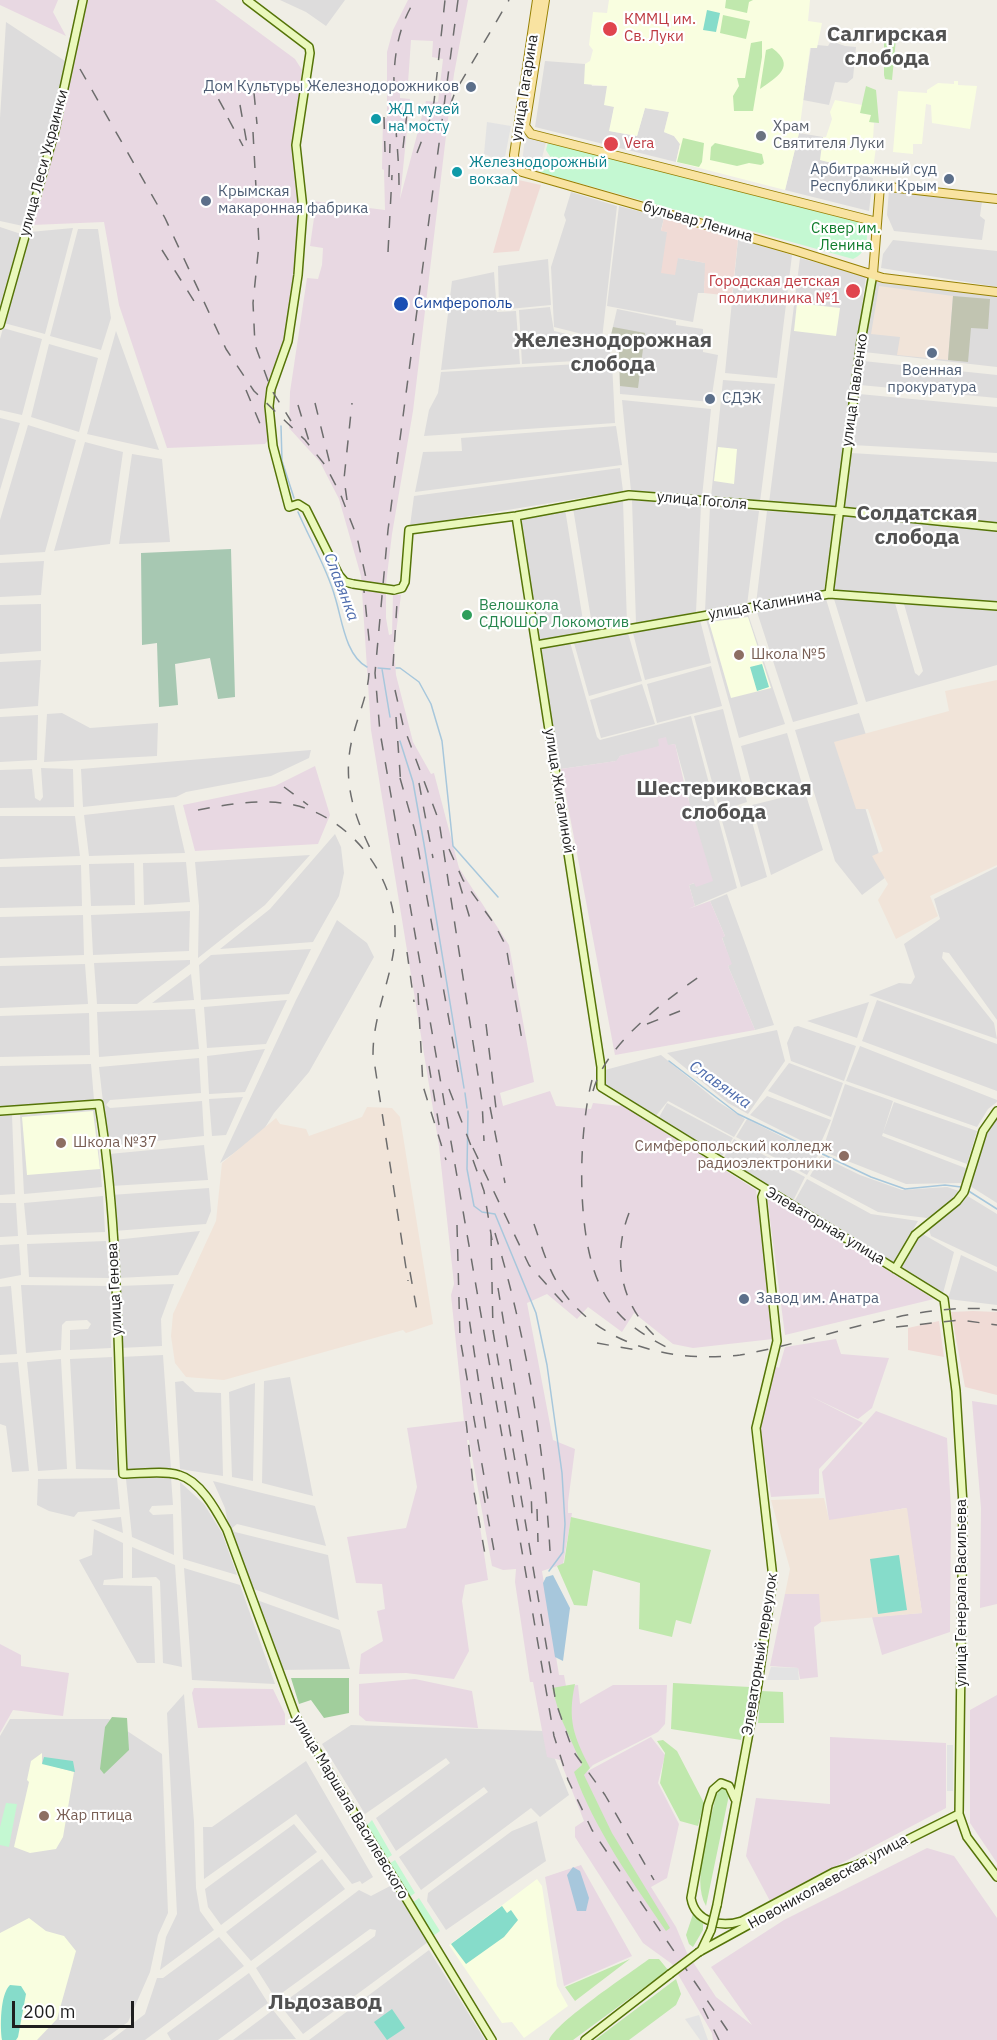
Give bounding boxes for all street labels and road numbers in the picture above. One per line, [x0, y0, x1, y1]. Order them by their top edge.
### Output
street label: улица Гагарина [508, 33, 542, 143]
street label: улица Леси Украинки [16, 87, 72, 239]
street label: бульвар Ленина [641, 198, 755, 246]
street label: улица Павленко [838, 332, 872, 448]
street label: улица Гоголя [656, 488, 748, 514]
street label: улица Калинина [707, 586, 823, 624]
street label: улица Жигалиной [540, 727, 578, 855]
street label: Элеваторная улица [762, 1183, 888, 1269]
street label: улица Генова [104, 1242, 126, 1336]
street label: улица Генерала Васильева [953, 1499, 971, 1687]
street label: Элеваторный переулок [738, 1572, 782, 1736]
street label: улица Маршала Василевского [288, 1712, 412, 1902]
street label: Новониколаевская улица [745, 1831, 911, 1933]

